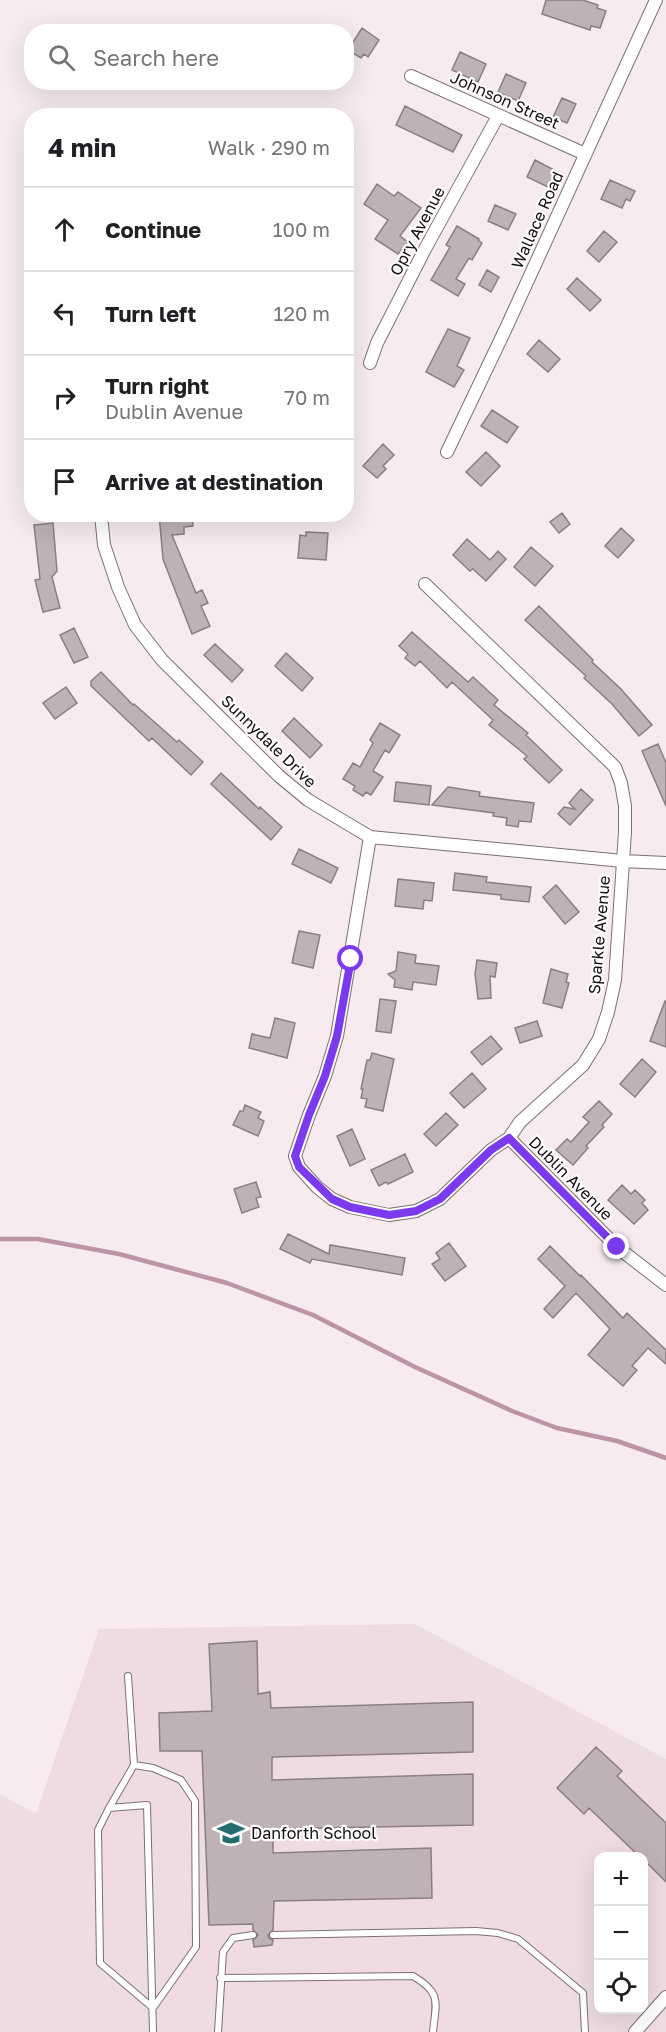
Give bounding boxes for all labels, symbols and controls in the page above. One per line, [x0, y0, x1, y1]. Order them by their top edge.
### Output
search box [24, 24, 354, 90]
icon: search [45, 41, 78, 74]
text: Search here [93, 44, 219, 71]
street label: Johnson Street [447, 67, 563, 133]
text: 4 min [48, 132, 116, 163]
text: Walk · 290 m [208, 135, 330, 159]
street label: Wallace Road [507, 168, 567, 272]
street label: Opry Avenue [385, 183, 449, 279]
icon: ahead [48, 213, 81, 246]
text: Continue [105, 216, 201, 243]
text: 100 m [273, 217, 330, 241]
icon: left [48, 297, 81, 330]
text: Turn left [105, 300, 196, 327]
text: 120 m [274, 301, 330, 325]
text: Turn right [105, 372, 209, 399]
icon: right [48, 381, 81, 414]
text: 70 m [284, 385, 330, 409]
text: Dublin Avenue [105, 399, 243, 423]
icon: arrive [48, 465, 81, 498]
text: Arrive at destination [105, 468, 323, 495]
street label: Sunnydale Drive [217, 690, 321, 792]
street label: Sparkle Avenue [584, 875, 614, 995]
route start [337, 945, 363, 971]
street label: Dublin Avenue [525, 1132, 617, 1224]
route end [603, 1233, 629, 1259]
school or university icon: Danforth School [216, 1818, 246, 1848]
place label: Danforth School [251, 1823, 376, 1843]
map controls [594, 1852, 648, 2014]
button: + [594, 1852, 648, 1906]
button: − [594, 1906, 648, 1960]
button: locate [594, 1960, 648, 2014]

